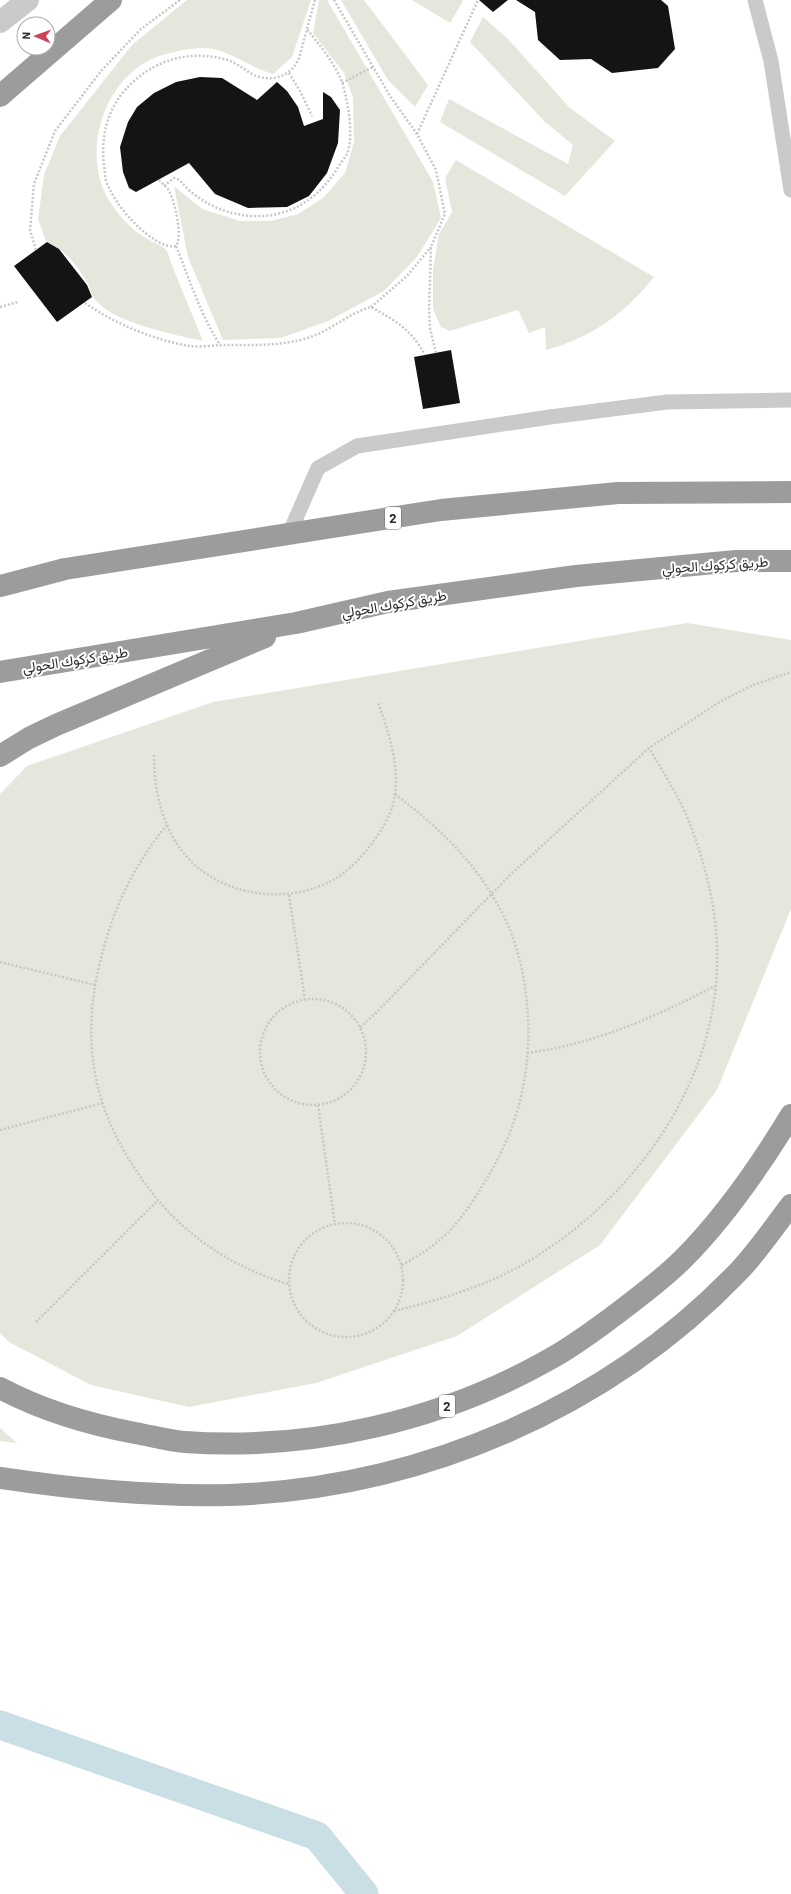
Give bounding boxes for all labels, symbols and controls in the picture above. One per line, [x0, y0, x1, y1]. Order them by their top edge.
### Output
north arrow [16, 16, 56, 56]
text: N [19, 32, 32, 40]
road number: 2 [385, 507, 401, 529]
street label: طريق كركوك الحولي [661, 552, 769, 581]
street label: طريق كركوك الحولي [340, 586, 449, 625]
street label: طريق كركوك الحولي [21, 643, 129, 680]
road number: 2 [439, 1395, 455, 1417]

